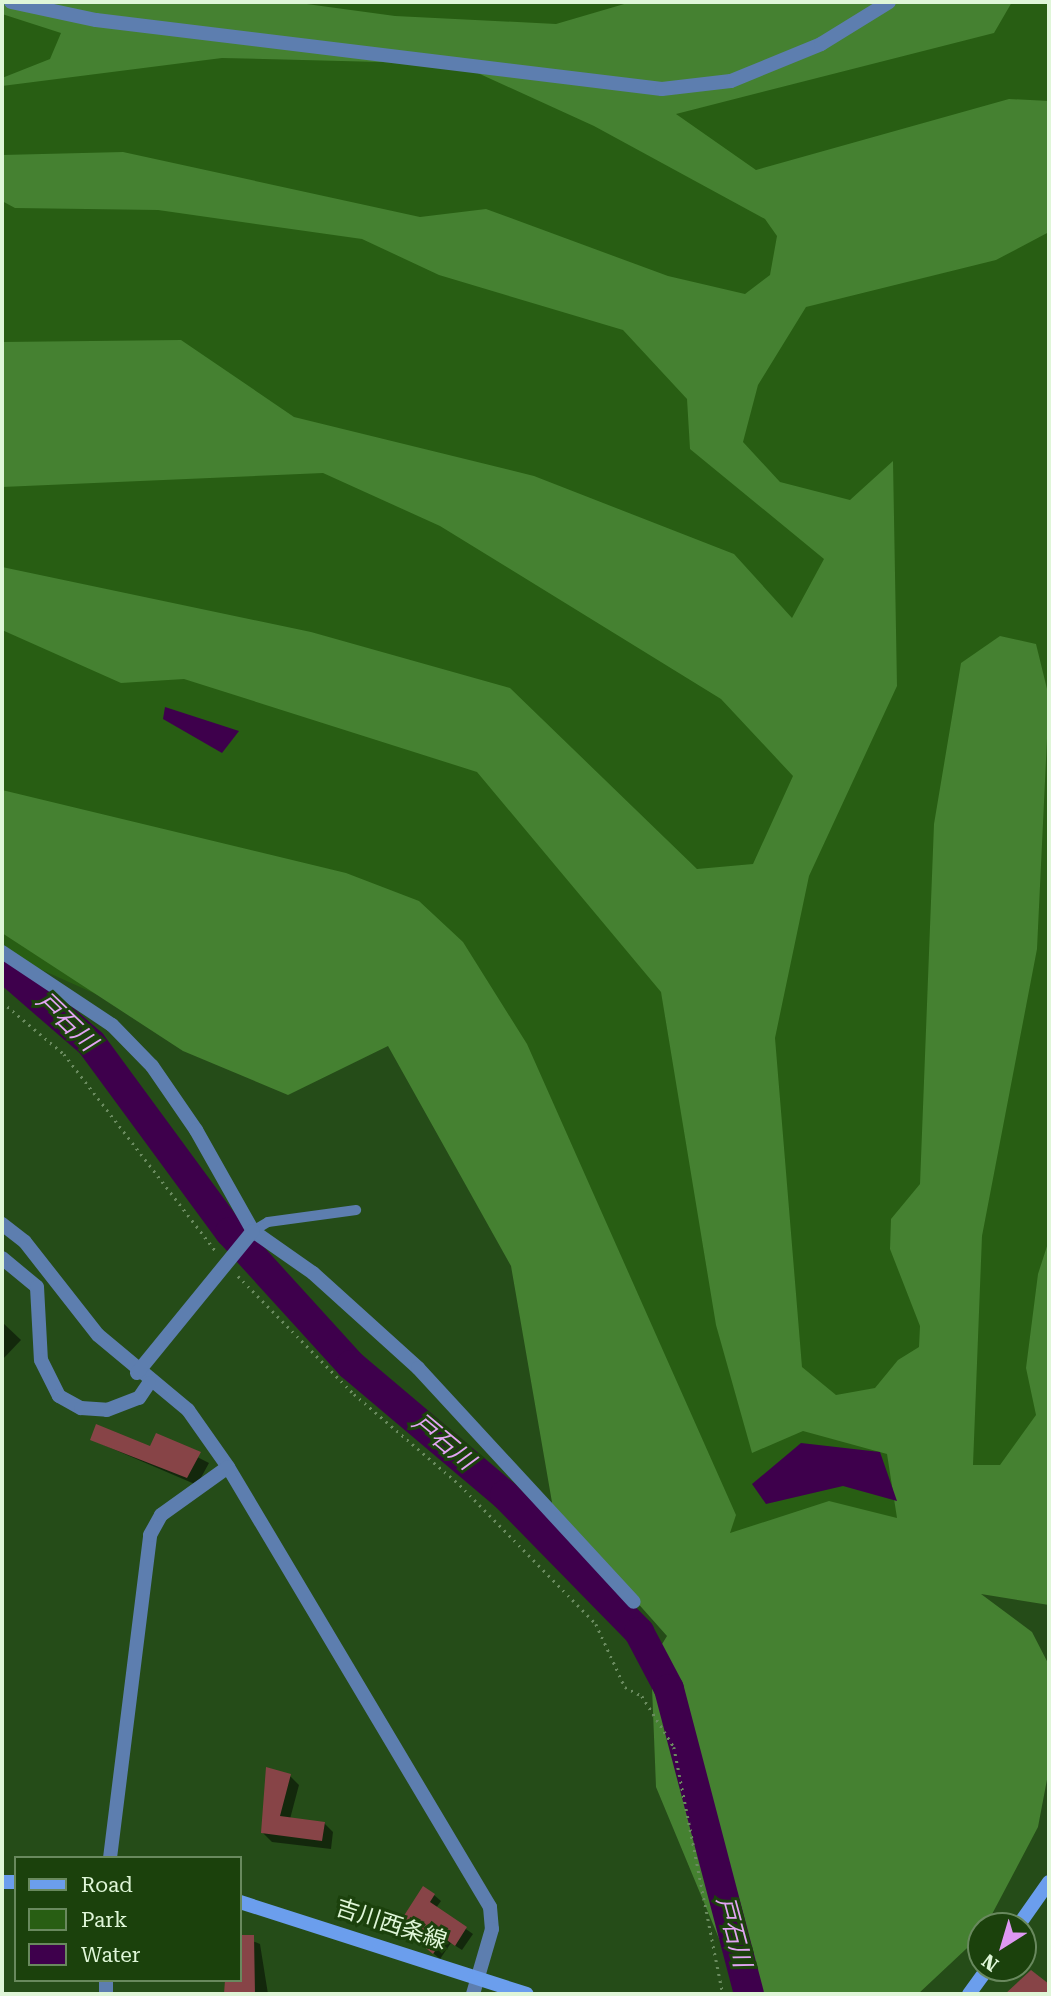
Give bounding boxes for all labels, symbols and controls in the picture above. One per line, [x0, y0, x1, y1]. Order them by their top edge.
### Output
water label: 戸石川 [30, 987, 102, 1057]
water label: 戸石川 [406, 1408, 480, 1476]
legend [14, 1856, 242, 1982]
text: Road [81, 1873, 133, 1897]
water label: 戸石川 [710, 1893, 756, 1971]
street label: 吉川西条線 [332, 1894, 450, 1956]
text: Park [81, 1908, 127, 1932]
north arrow [967, 1912, 1037, 1982]
text: Water [81, 1943, 140, 1967]
text: N [978, 1949, 1003, 1976]

